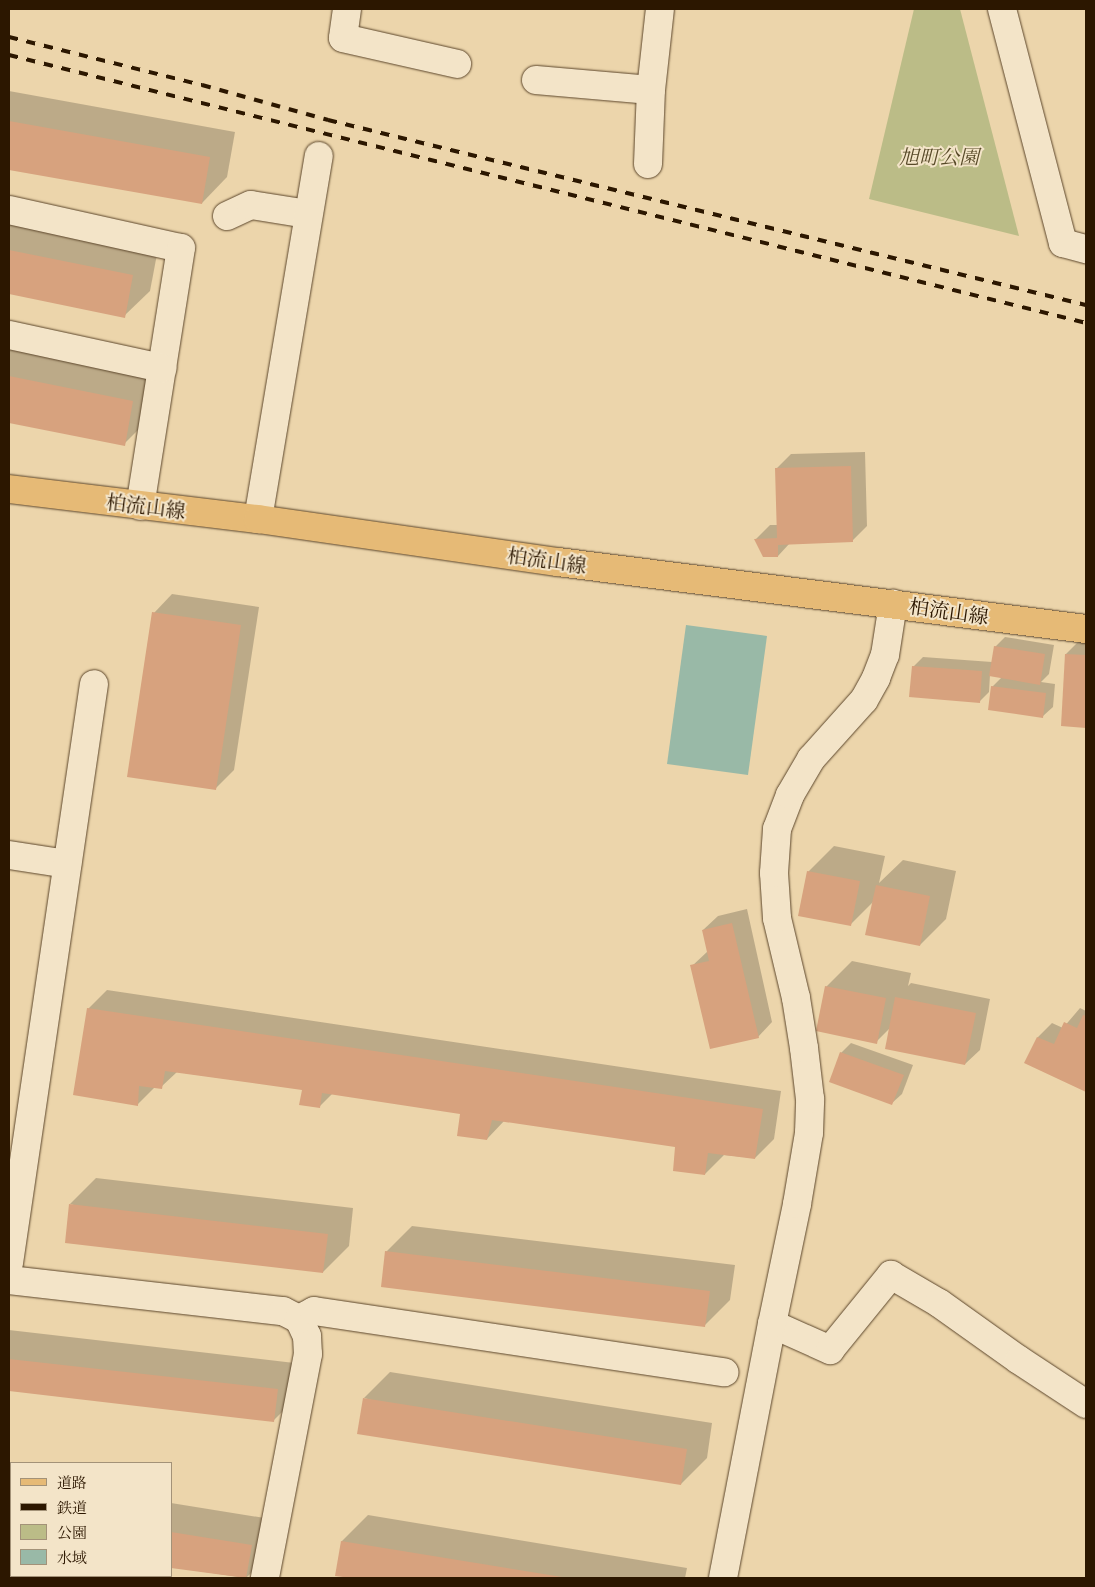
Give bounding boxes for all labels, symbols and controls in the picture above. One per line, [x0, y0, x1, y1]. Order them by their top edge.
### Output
park label: 旭町公園 [899, 144, 979, 168]
street label: 柏流山線 [105, 489, 187, 523]
street label: 柏流山線 [506, 543, 588, 577]
street label: 柏流山線 [908, 594, 990, 628]
legend [10, 1462, 172, 1577]
text: 道路 [57, 1472, 87, 1493]
text: 鉄道 [57, 1497, 87, 1518]
text: 公園 [57, 1522, 87, 1543]
text: 水域 [57, 1547, 87, 1568]

